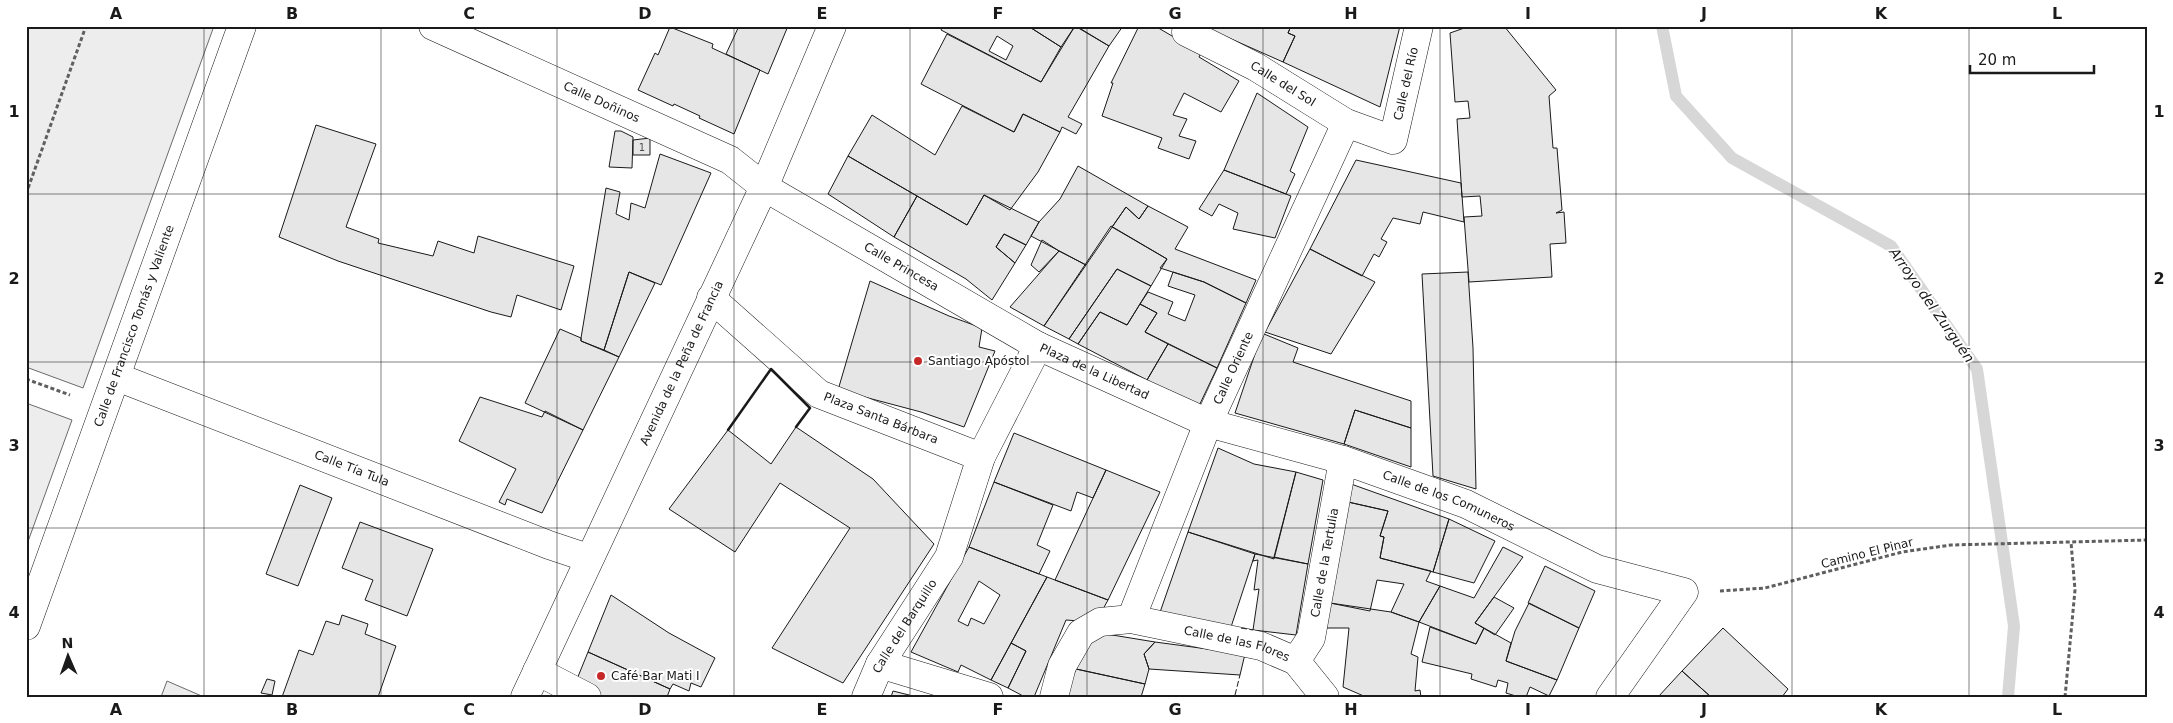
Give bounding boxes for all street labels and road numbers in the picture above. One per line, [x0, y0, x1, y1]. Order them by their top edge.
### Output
street label: Calle del Río [1391, 46, 1421, 122]
street label: Calle del Sol [1248, 58, 1318, 109]
street label: Calle Doñinos [561, 79, 642, 125]
street label: Calle de Francisco Tomás y Valiente [91, 223, 177, 429]
street label: Calle Princesa [861, 239, 941, 294]
street label: Avenida de la Peña de Francia [637, 278, 726, 447]
street label: Calle Oriente [1210, 330, 1256, 407]
street label: Plaza de la Libertad [1038, 341, 1151, 402]
street label: Plaza Santa Bárbara [822, 390, 940, 447]
street label: Calle Tía Tula [312, 447, 391, 489]
street label: Calle de los Comuneros [1381, 468, 1517, 534]
street label: Calle de la Tertulia [1308, 507, 1341, 619]
street label: Camino El Pinar [1819, 535, 1915, 571]
street label: Calle del Barquillo [870, 577, 940, 675]
street label: Calle de las Flores [1183, 623, 1292, 665]

